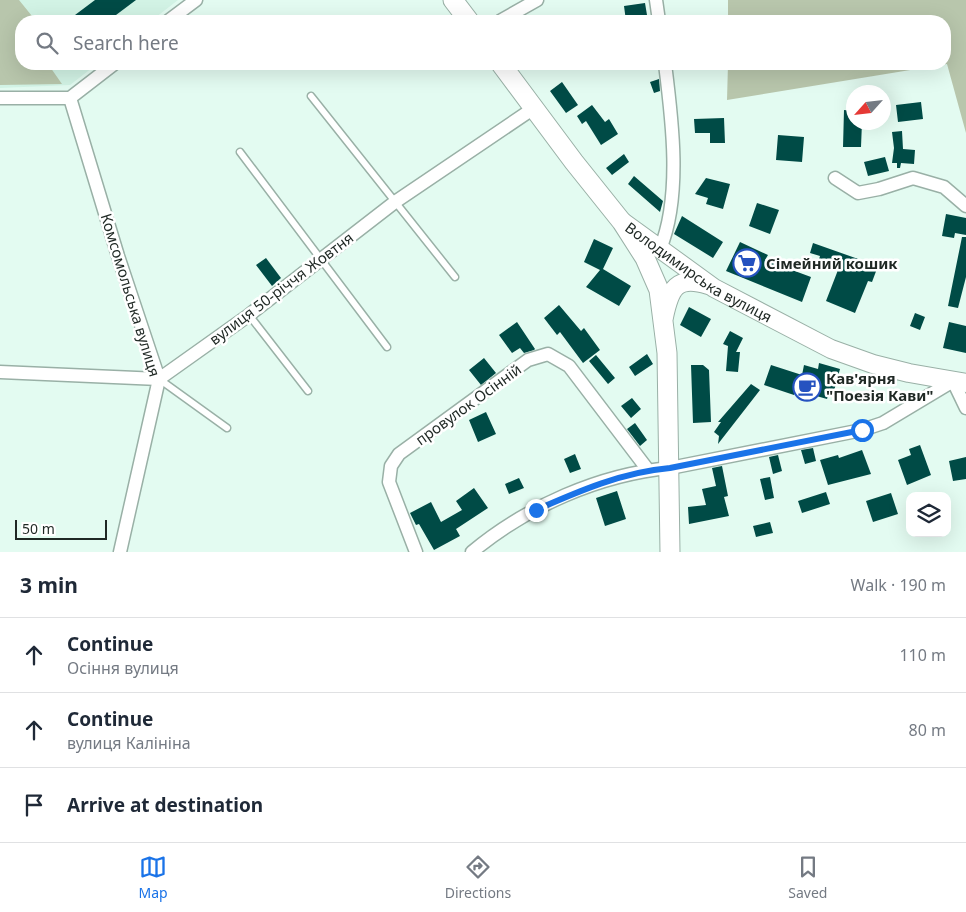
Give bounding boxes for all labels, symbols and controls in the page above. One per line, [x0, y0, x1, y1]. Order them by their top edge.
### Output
search box [15, 15, 951, 70]
icon: search [33, 29, 61, 57]
text: Search here [73, 30, 179, 56]
north arrow [846, 85, 891, 130]
street label: Комсомольська вулиця [97, 211, 165, 379]
street label: Володимирська вулиця [621, 217, 776, 327]
street label: вулиця 50-річчя Жовтня [205, 227, 357, 349]
supermarket icon: Сімейний кошик [732, 248, 762, 278]
place label: Сімейний кошик [766, 253, 898, 273]
street label: провулок Осінній [411, 359, 525, 449]
place label: Кав'ярня "Поезія Кави" [826, 368, 933, 405]
cafe icon: Кав'ярня "Поезія Кави" [792, 372, 822, 402]
route start [851, 419, 874, 442]
map controls [906, 492, 951, 537]
button: layers [906, 492, 951, 537]
route end [525, 499, 548, 522]
scale bar [15, 517, 108, 540]
text: 50 m [22, 519, 55, 538]
text: 3 min [20, 571, 78, 599]
text: Walk · 190 m [851, 574, 946, 596]
text: Continue [67, 631, 153, 657]
icon: ahead [20, 641, 48, 669]
text: 110 m [899, 644, 946, 666]
text: Осіння вулиця [67, 657, 179, 679]
text: Continue [67, 706, 153, 732]
icon: ahead [20, 716, 48, 744]
text: 80 m [909, 719, 946, 741]
text: вулиця Калініна [67, 732, 191, 754]
icon: arrive [20, 791, 48, 819]
text: Arrive at destination [67, 792, 263, 818]
tab: Map [139, 853, 168, 902]
tab: Directions [445, 853, 511, 902]
tab: Saved [788, 853, 827, 902]

